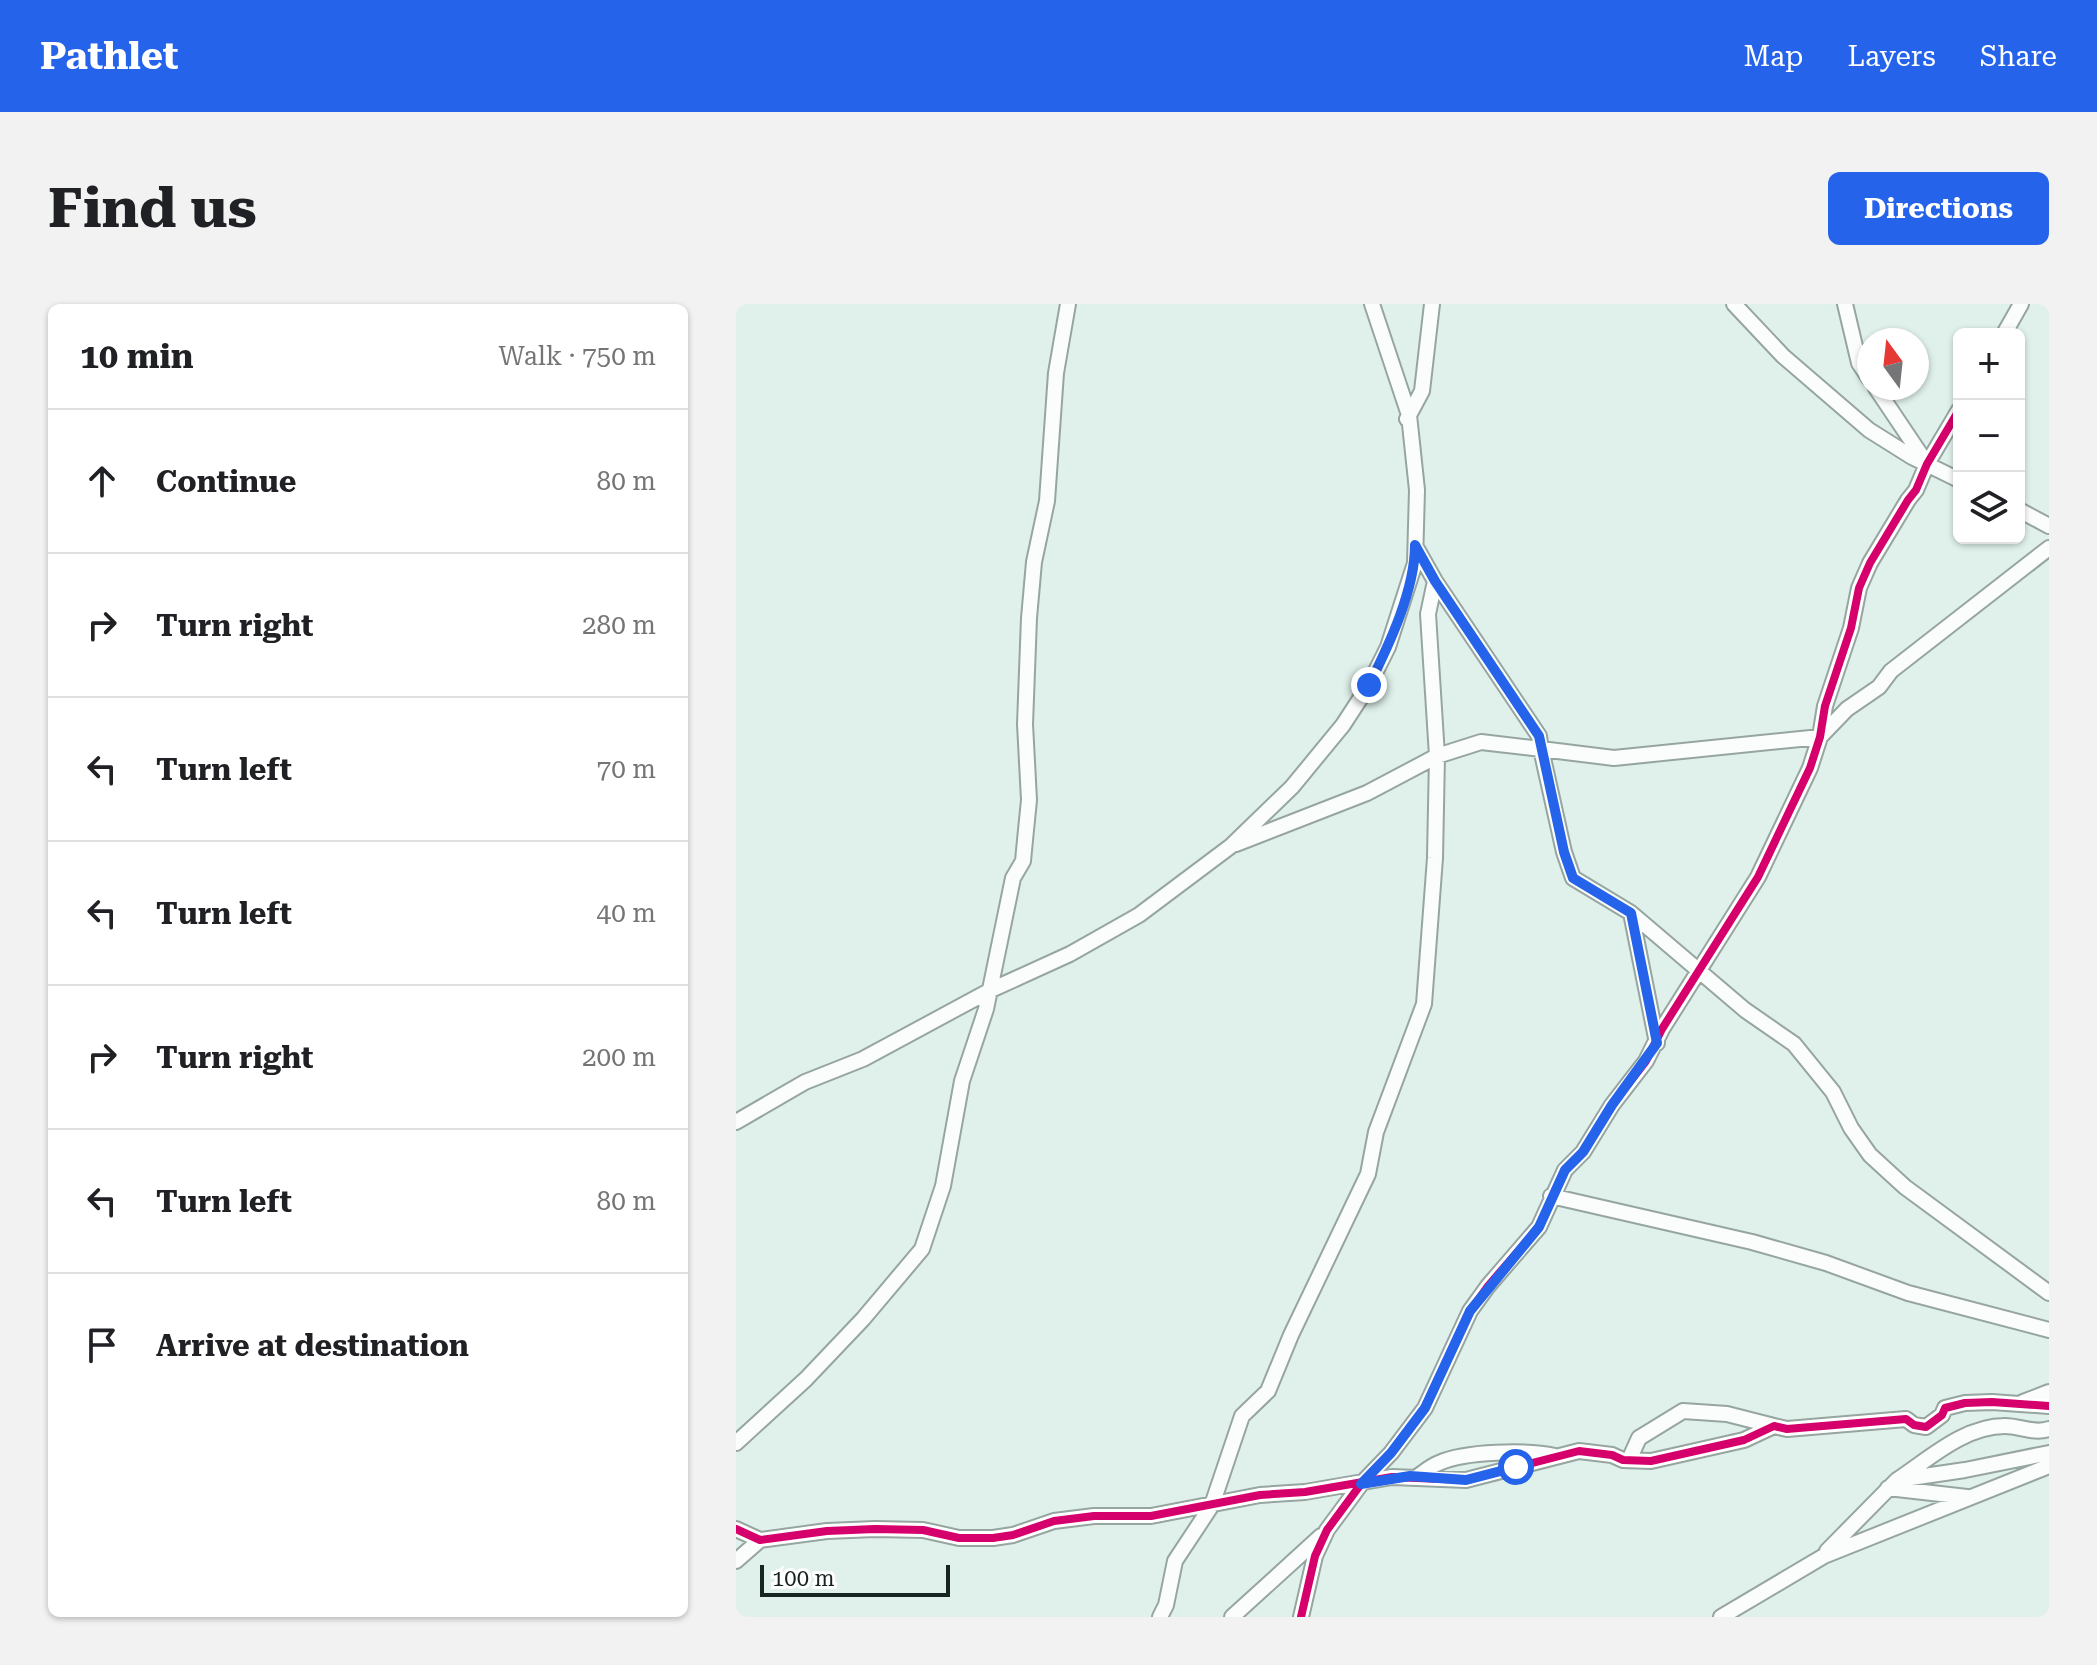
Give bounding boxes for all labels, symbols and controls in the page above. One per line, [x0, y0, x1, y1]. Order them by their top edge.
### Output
text: Pathlet [40, 34, 178, 78]
text: Map [1744, 40, 1803, 73]
text: Layers [1847, 40, 1936, 73]
text: Share [1980, 40, 2057, 73]
button: Directions [1828, 172, 2049, 245]
text: Find us [48, 175, 257, 241]
north arrow [1857, 328, 1929, 400]
map controls [1953, 328, 2025, 544]
button: + [1953, 328, 2025, 400]
text: 10 min [80, 336, 194, 376]
text: Walk · 750 m [498, 341, 656, 371]
button: − [1953, 400, 2025, 472]
icon: ahead [80, 459, 124, 503]
text: Continue [156, 464, 296, 499]
text: 80 m [597, 466, 656, 496]
button: layers [1953, 472, 2025, 544]
icon: right [80, 603, 124, 647]
text: Turn right [156, 608, 313, 643]
text: 280 m [582, 610, 656, 640]
route end [1351, 667, 1387, 703]
icon: left [80, 747, 124, 791]
text: Turn left [156, 752, 292, 787]
text: 70 m [597, 754, 656, 784]
icon: left [80, 891, 124, 935]
text: Turn left [156, 896, 292, 931]
text: 40 m [597, 898, 656, 928]
icon: right [80, 1035, 124, 1079]
text: Turn right [156, 1040, 313, 1075]
text: 200 m [582, 1042, 656, 1072]
icon: left [80, 1179, 124, 1223]
text: Turn left [156, 1184, 292, 1219]
text: 80 m [597, 1186, 656, 1216]
icon: arrive [80, 1323, 124, 1367]
text: Arrive at destination [156, 1328, 469, 1363]
route start [1498, 1449, 1534, 1485]
scale bar [760, 1561, 950, 1597]
text: 100 m [772, 1566, 835, 1591]

